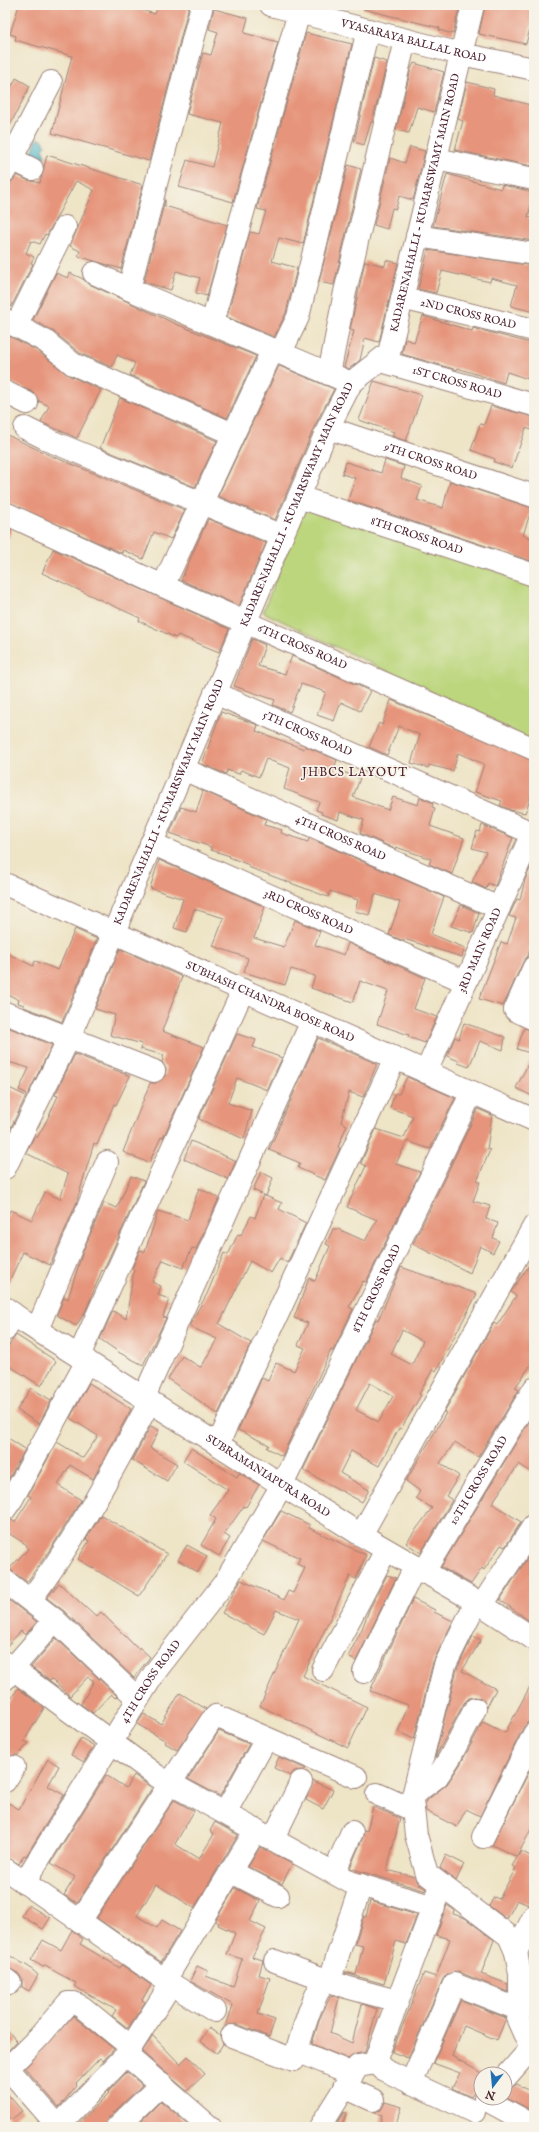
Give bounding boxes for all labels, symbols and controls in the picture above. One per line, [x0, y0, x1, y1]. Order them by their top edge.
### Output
street label: VYASARAYA BALLAL ROAD [338, 16, 487, 66]
street label: KADARENAHALLI - KUMARSWAMY MAIN ROAD [387, 72, 463, 334]
street label: 2ND CROSS ROAD [419, 296, 518, 332]
street label: 1ST CROSS ROAD [411, 363, 503, 402]
street label: KADARENAHALLI - KUMARSWAMY MAIN ROAD [237, 380, 357, 629]
street label: 9TH CROSS ROAD [381, 440, 479, 484]
street label: 8TH CROSS ROAD [369, 514, 465, 558]
street label: 6TH CROSS ROAD [255, 621, 349, 673]
street label: KADARENAHALLI - KUMARSWAMY MAIN ROAD [111, 677, 228, 927]
street label: 5TH CROSS ROAD [261, 708, 354, 760]
district label: JHBCS LAYOUT [300, 765, 408, 781]
street label: 4TH CROSS ROAD [293, 812, 388, 864]
street label: 3RD CROSS ROAD [262, 887, 355, 938]
street label: 3RD MAIN ROAD [455, 906, 505, 995]
street label: SUBHASH CHANDRA BOSE ROAD [183, 958, 356, 1046]
street label: 8TH CROSS ROAD [350, 1242, 404, 1335]
street label: SUBRAMANIAPURA ROAD [203, 1431, 333, 1521]
street label: 10TH CROSS ROAD [447, 1433, 511, 1528]
street label: 4TH CROSS ROAD [118, 1637, 184, 1726]
north arrow [473, 2066, 513, 2106]
text: N [484, 2086, 498, 2103]

